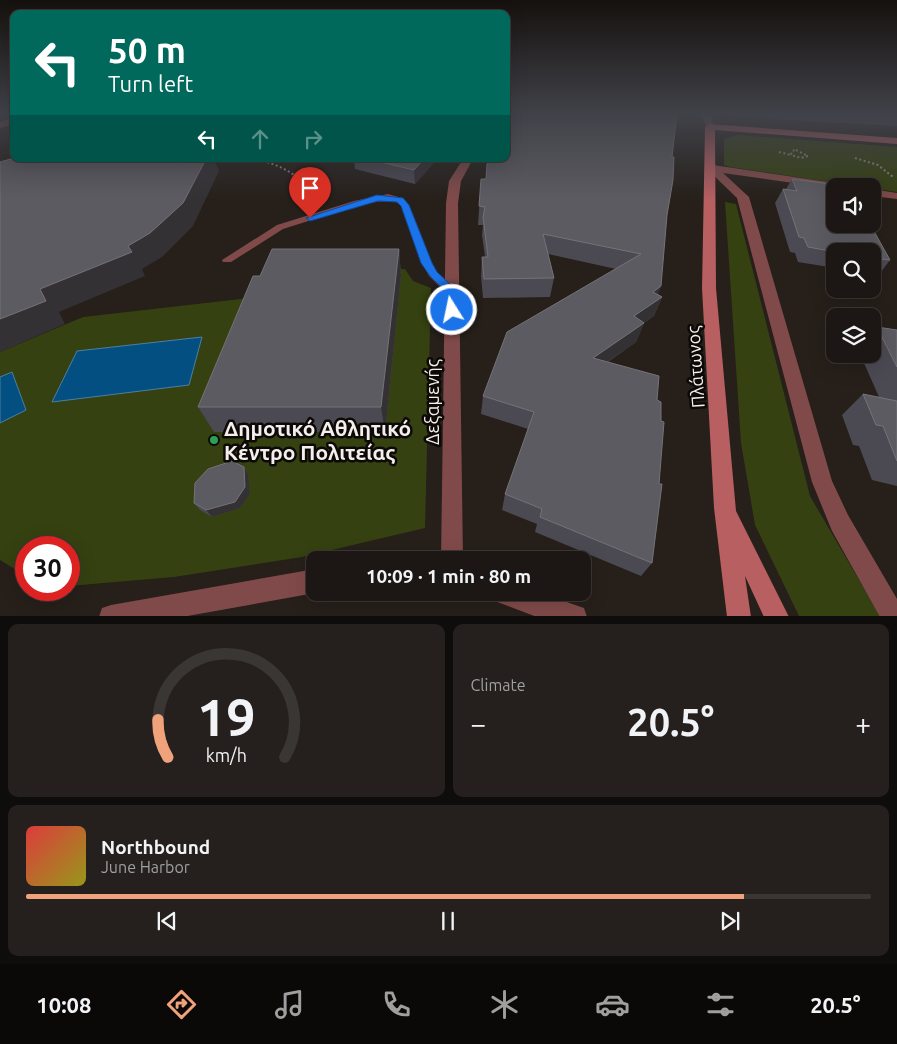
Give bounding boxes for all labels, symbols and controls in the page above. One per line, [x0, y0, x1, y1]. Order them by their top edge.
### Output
icon: left [25, 30, 90, 95]
text: 50 m [108, 30, 186, 70]
text: Turn left [108, 71, 193, 96]
icon: left [193, 125, 221, 153]
icon: ahead [246, 125, 274, 153]
icon: right [299, 125, 327, 153]
pin [289, 167, 331, 218]
icon: arrive [296, 174, 324, 202]
map controls [826, 178, 881, 363]
button: sound [826, 178, 881, 233]
button: search [826, 243, 881, 298]
position arrow [425, 283, 477, 335]
button: layers [826, 308, 881, 363]
street label: Πλάτωνος [682, 325, 709, 409]
street label: Δεξαμενής [422, 359, 443, 445]
place label: Δημοτικό Αθλητικό Κέντρο Πολιτείας [224, 416, 411, 464]
marker: Δημοτικό Αθλητικό Κέντρο Πολιτείας [208, 434, 220, 446]
speed limit sign: 30 [15, 536, 80, 601]
text: 10:09 · 1 min · 80 m [366, 565, 531, 587]
text: Climate [471, 676, 526, 694]
text: 19 [197, 688, 256, 746]
text: 20.5° [627, 701, 714, 743]
text: − [471, 708, 486, 739]
text: + [855, 708, 871, 739]
text: km/h [206, 745, 247, 765]
text: Northbound [101, 836, 210, 858]
text: June Harbor [101, 858, 190, 876]
icon: previous [153, 907, 181, 935]
icon: pause [434, 907, 462, 935]
icon: next [716, 907, 744, 935]
icon: directions [164, 987, 199, 1022]
icon: music [272, 987, 307, 1022]
icon: phone [379, 987, 414, 1022]
icon: climate [487, 987, 522, 1022]
icon: car [595, 987, 630, 1022]
icon: filters [703, 987, 738, 1022]
text: 10:08 [36, 992, 91, 1017]
text: 20.5° [810, 992, 861, 1017]

